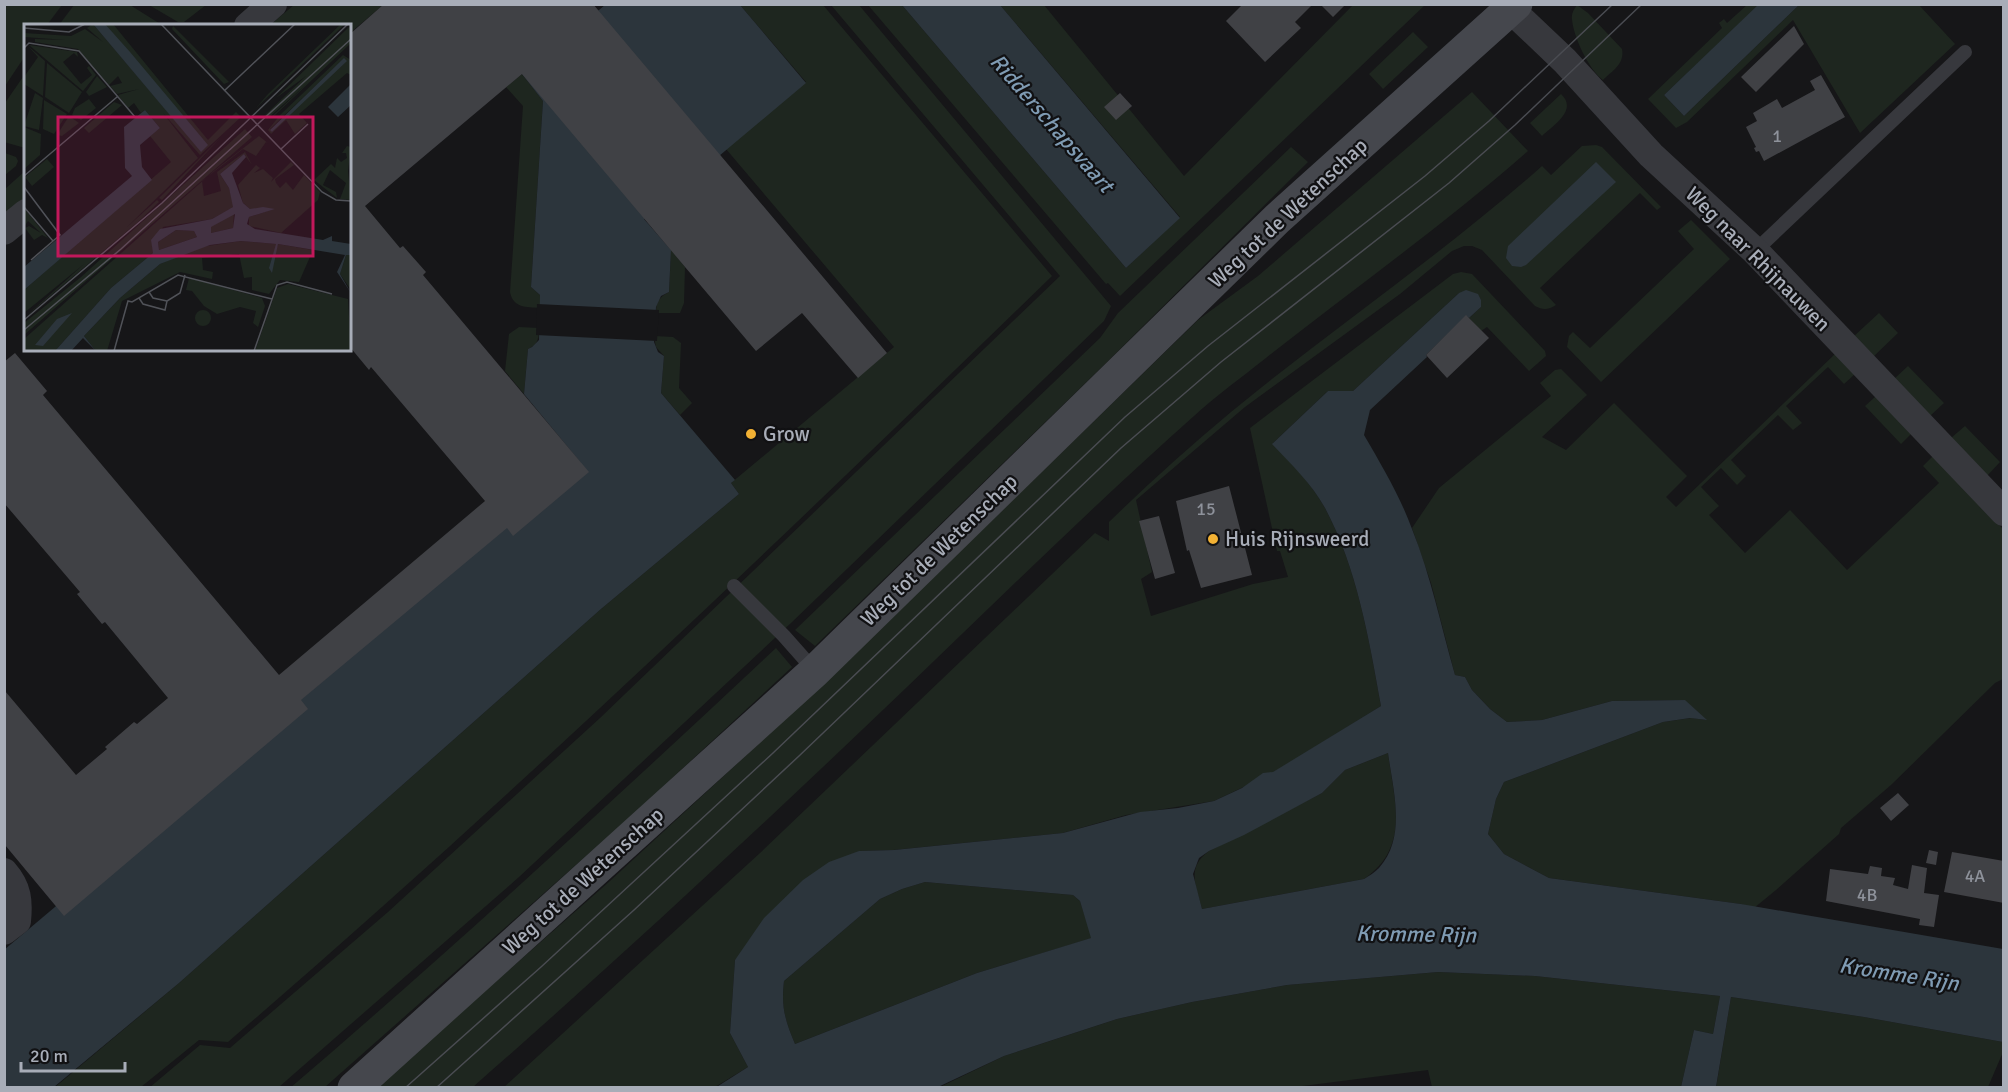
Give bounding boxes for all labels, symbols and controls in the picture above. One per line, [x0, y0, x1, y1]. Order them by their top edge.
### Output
inset map [24, 24, 351, 351]
water label: Ridderschapsvaart [985, 48, 1121, 199]
house number: 1 [1772, 125, 1782, 147]
street label: Weg tot de Wetenschap [1203, 132, 1373, 294]
street label: Weg naar Rhijnauwen [1680, 181, 1836, 337]
place label: Grow [763, 421, 810, 447]
marker: Grow [744, 427, 758, 441]
street label: Weg tot de Wetenschap [855, 468, 1023, 632]
house number: 15 [1196, 498, 1216, 520]
place label: Huis Rijnsweerd [1225, 526, 1369, 552]
marker: Huis Rijnsweerd [1206, 532, 1220, 546]
street label: Weg tot de Wetenschap [497, 802, 669, 960]
house number: 4A [1965, 865, 1985, 887]
house number: 4B [1857, 884, 1877, 906]
water label: Kromme Rijn [1356, 919, 1477, 949]
water label: Kromme Rijn [1837, 951, 1962, 997]
scale bar [21, 1035, 124, 1073]
text: 20 m [30, 1045, 68, 1067]

